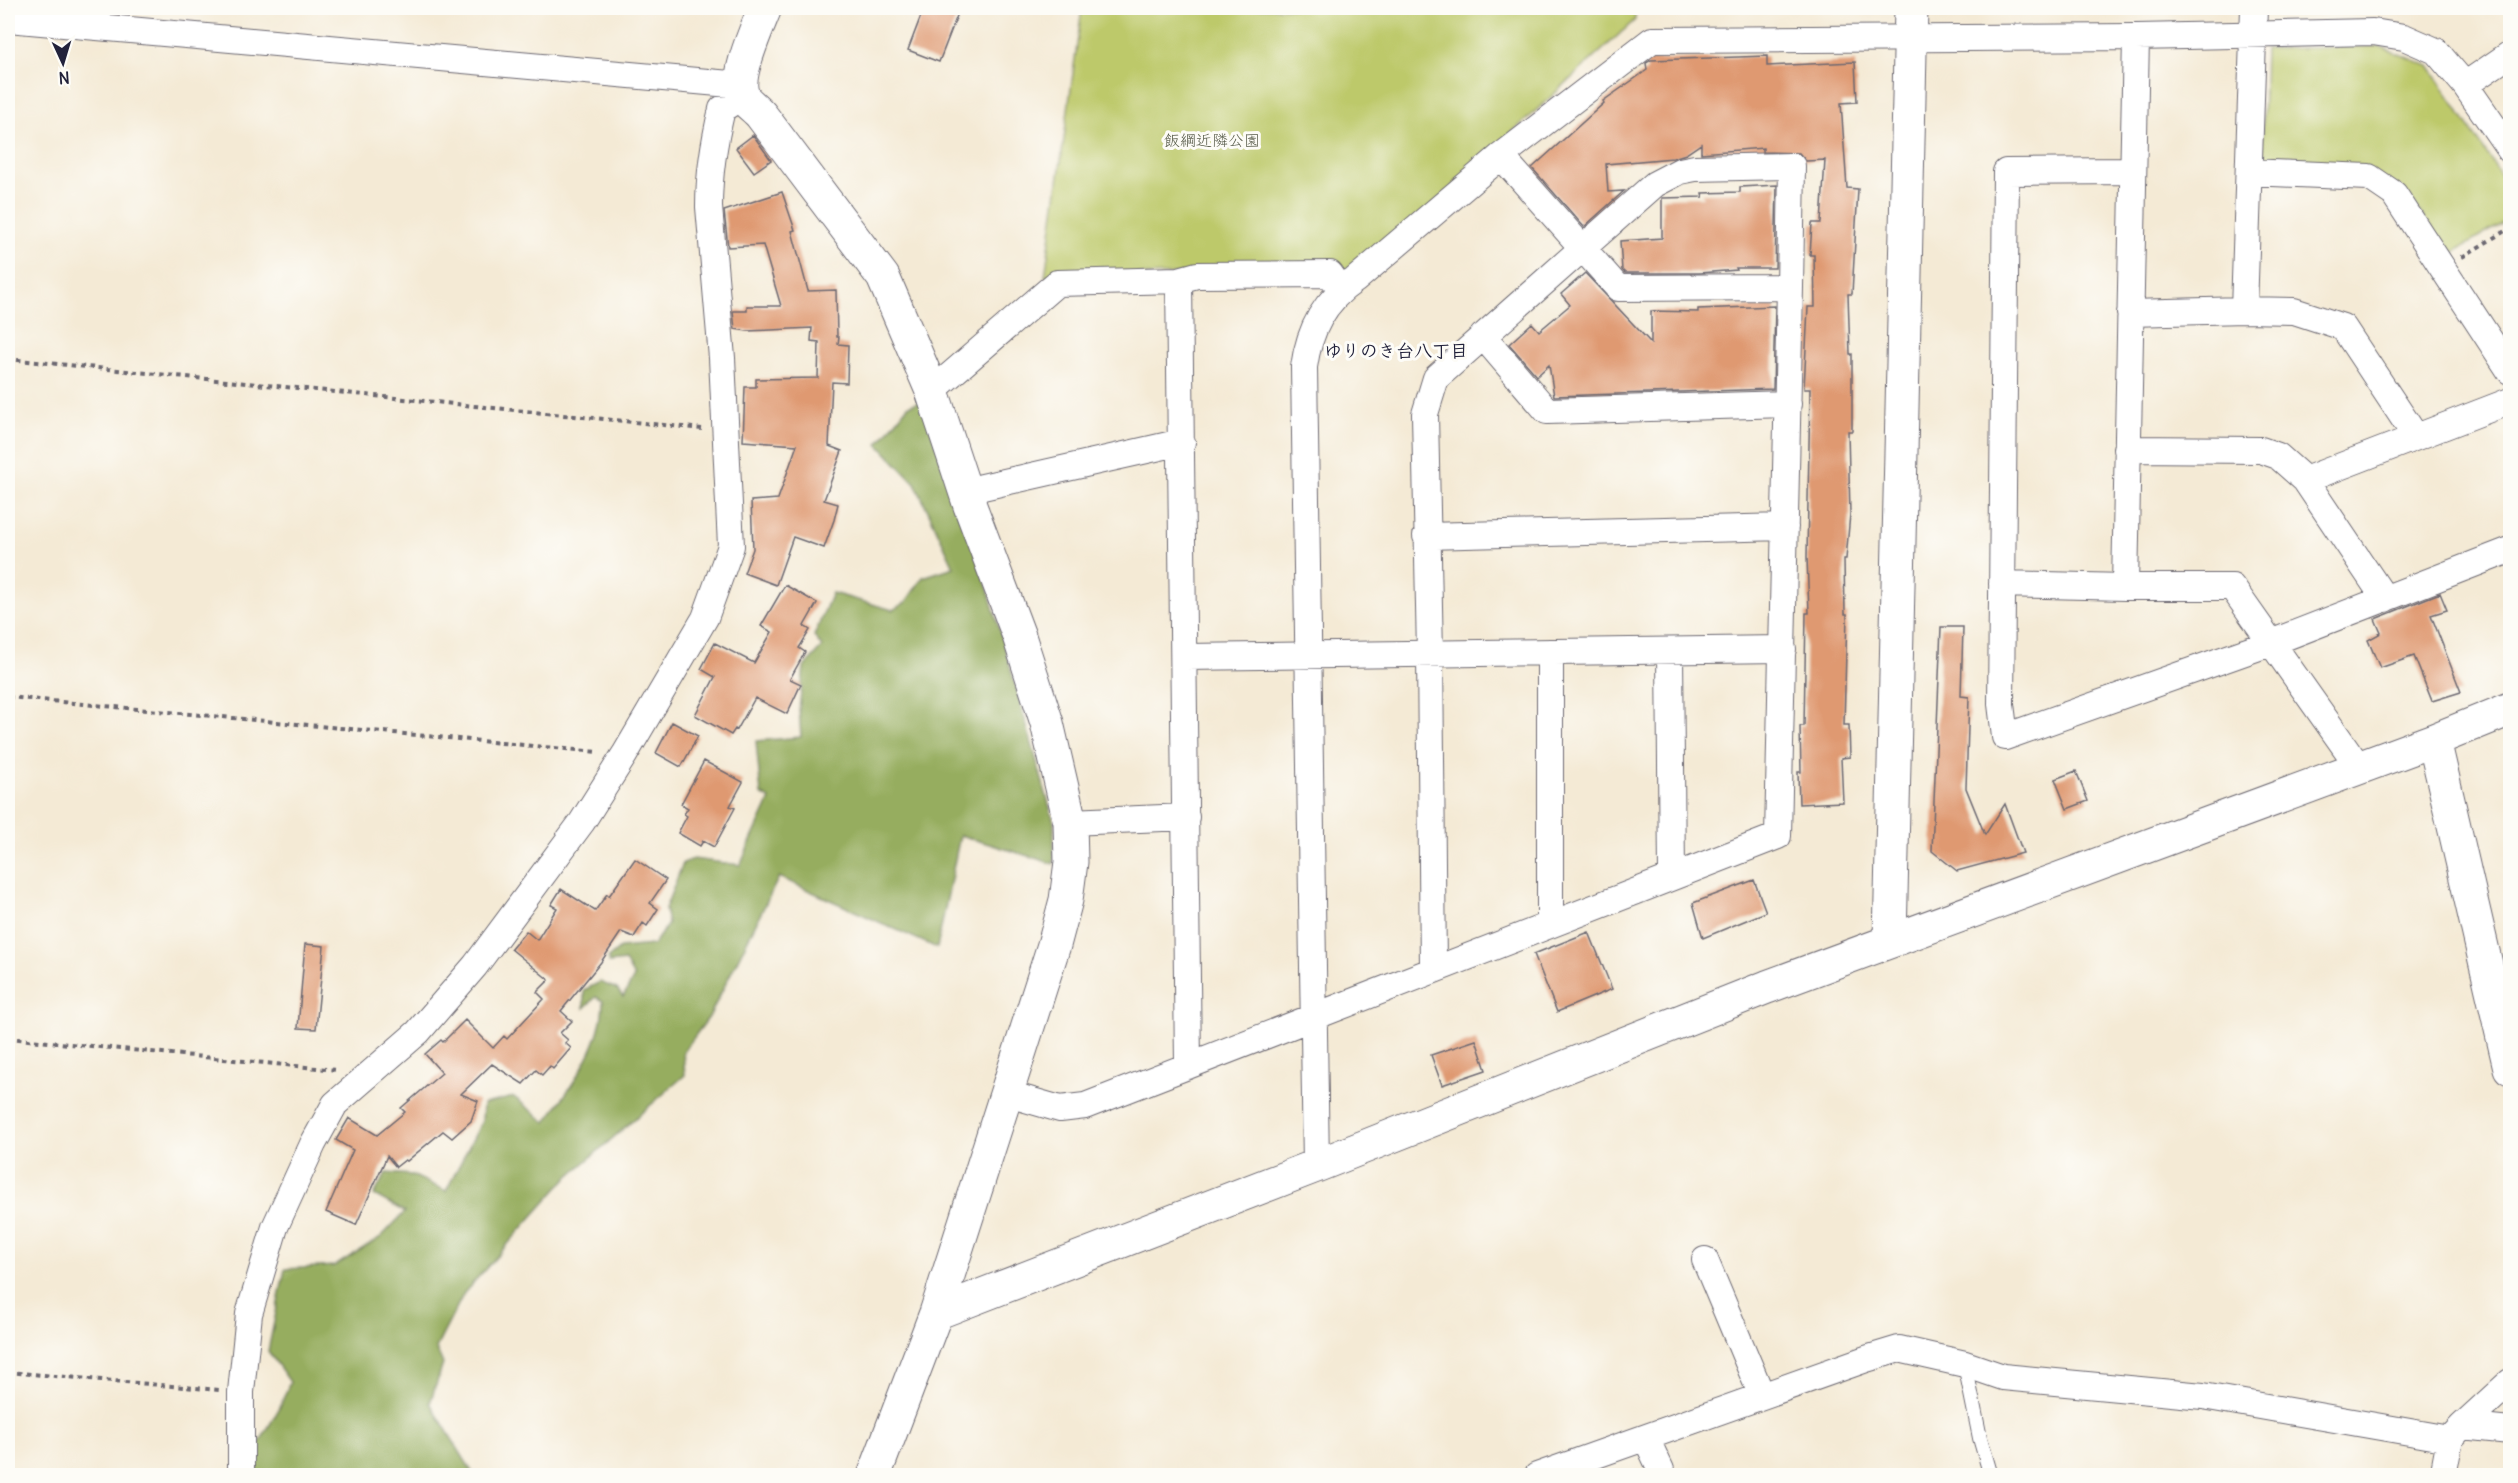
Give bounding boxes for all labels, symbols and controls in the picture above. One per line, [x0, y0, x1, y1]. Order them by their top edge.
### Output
north arrow [33, 33, 93, 93]
text: N [58, 68, 70, 88]
park label: 飯綱近隣公園 [1164, 130, 1260, 150]
district label: ゆりのき台八丁目 [1324, 339, 1468, 362]

